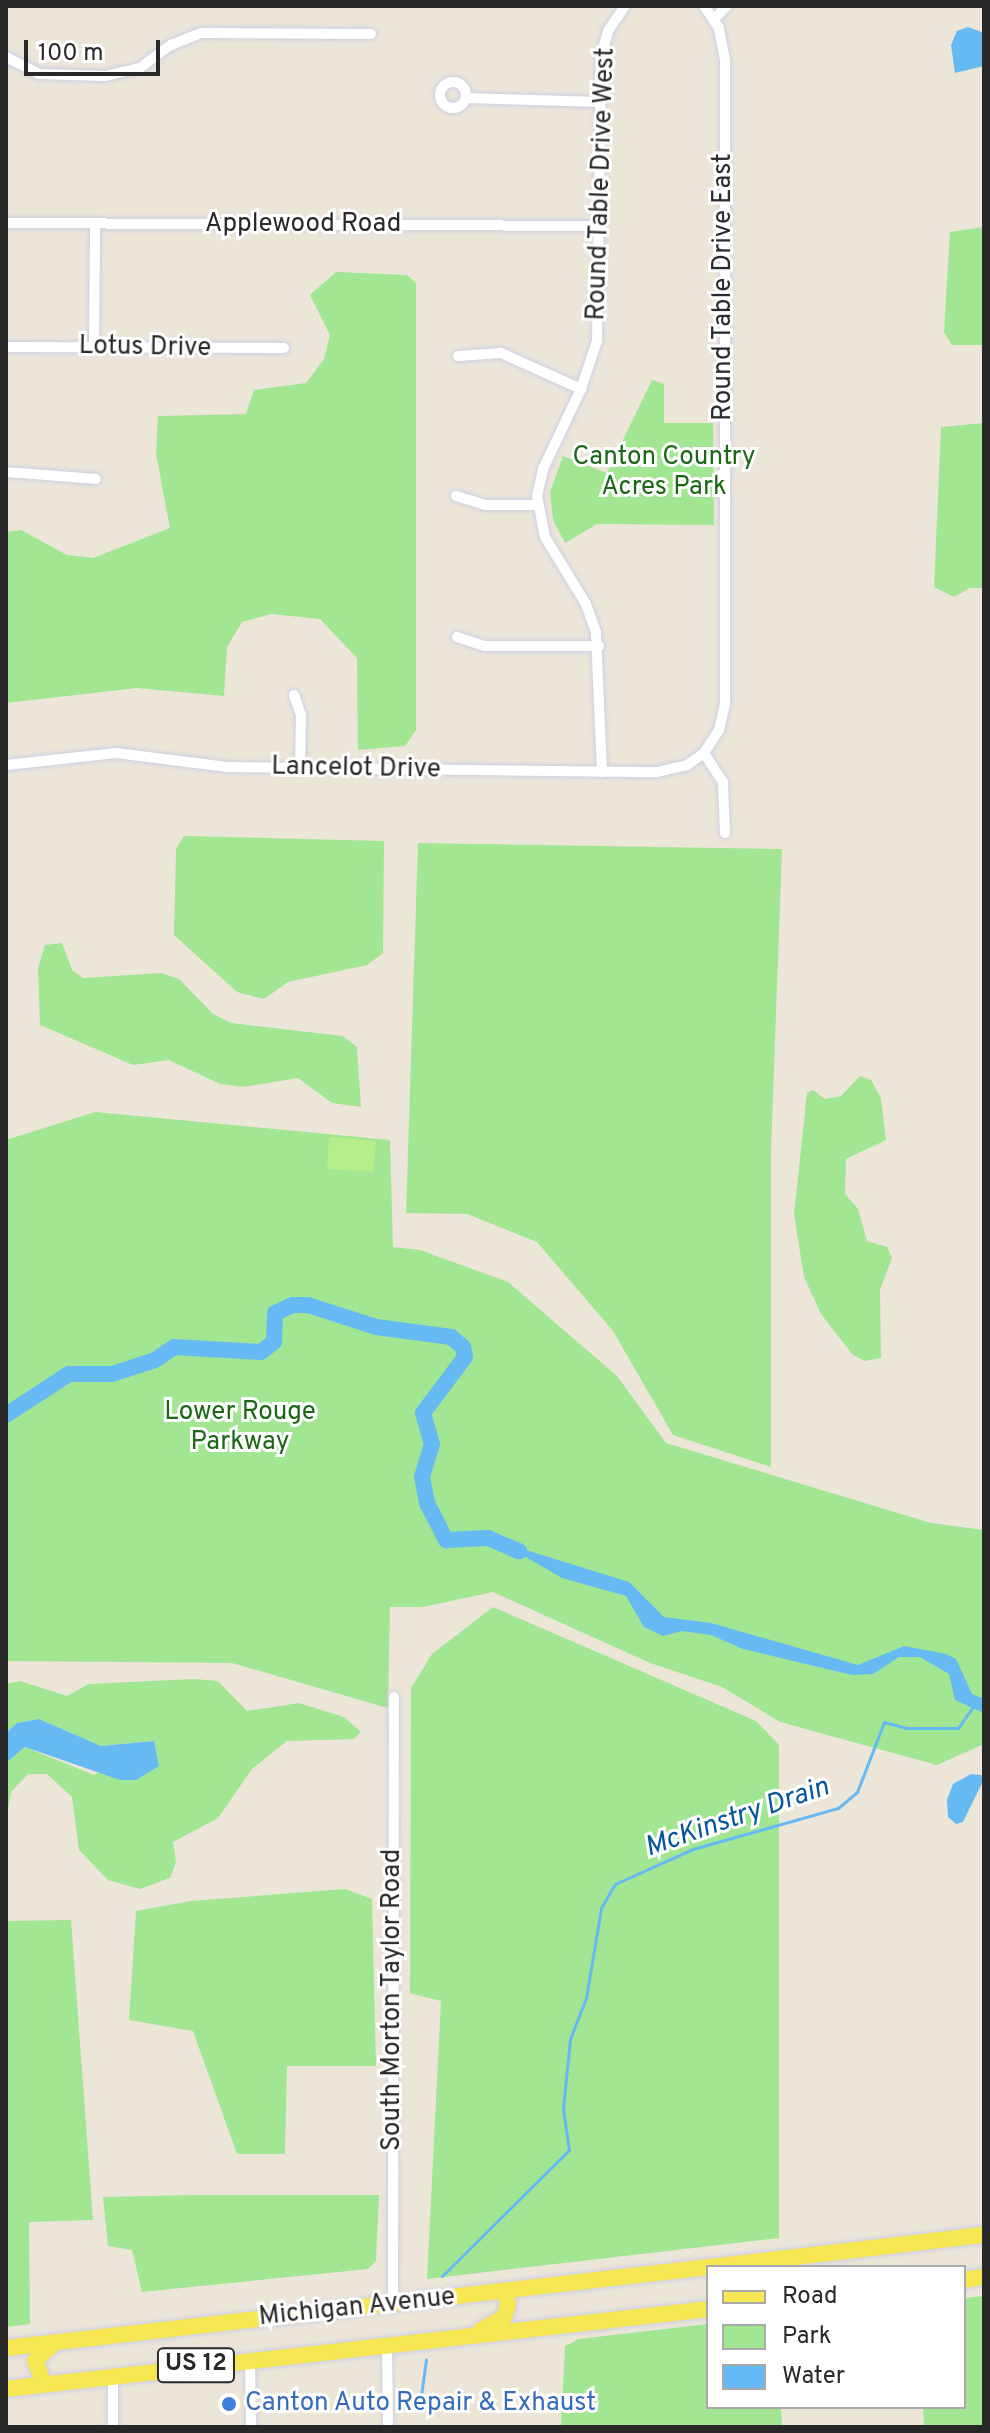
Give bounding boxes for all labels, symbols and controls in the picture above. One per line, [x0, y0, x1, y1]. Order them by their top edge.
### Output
scale bar [28, 24, 164, 74]
text: 100 m [38, 39, 104, 69]
street label: Round Table Drive West [582, 46, 622, 322]
street label: Round Table Drive East [708, 153, 740, 421]
street label: Applewood Road [205, 209, 401, 241]
street label: Lotus Drive [78, 331, 212, 365]
park label: Canton Country Acres Park [572, 442, 756, 504]
street label: Lancelot Drive [271, 752, 441, 786]
park label: Lower Rouge Parkway [164, 1397, 316, 1458]
water label: McKinstry Drain [640, 1771, 834, 1865]
street label: South Morton Taylor Road [377, 1848, 409, 2152]
legend [706, 2265, 966, 2409]
street label: Michigan Avenue [257, 2282, 457, 2334]
text: Road [782, 2282, 838, 2312]
text: Park [782, 2322, 832, 2352]
road number: US 12 [156, 2345, 236, 2385]
text: Water [782, 2362, 845, 2392]
place label: Canton Auto Repair & Exhaust [245, 2388, 597, 2420]
marker: Canton Auto Repair & Exhaust [220, 2395, 238, 2413]

